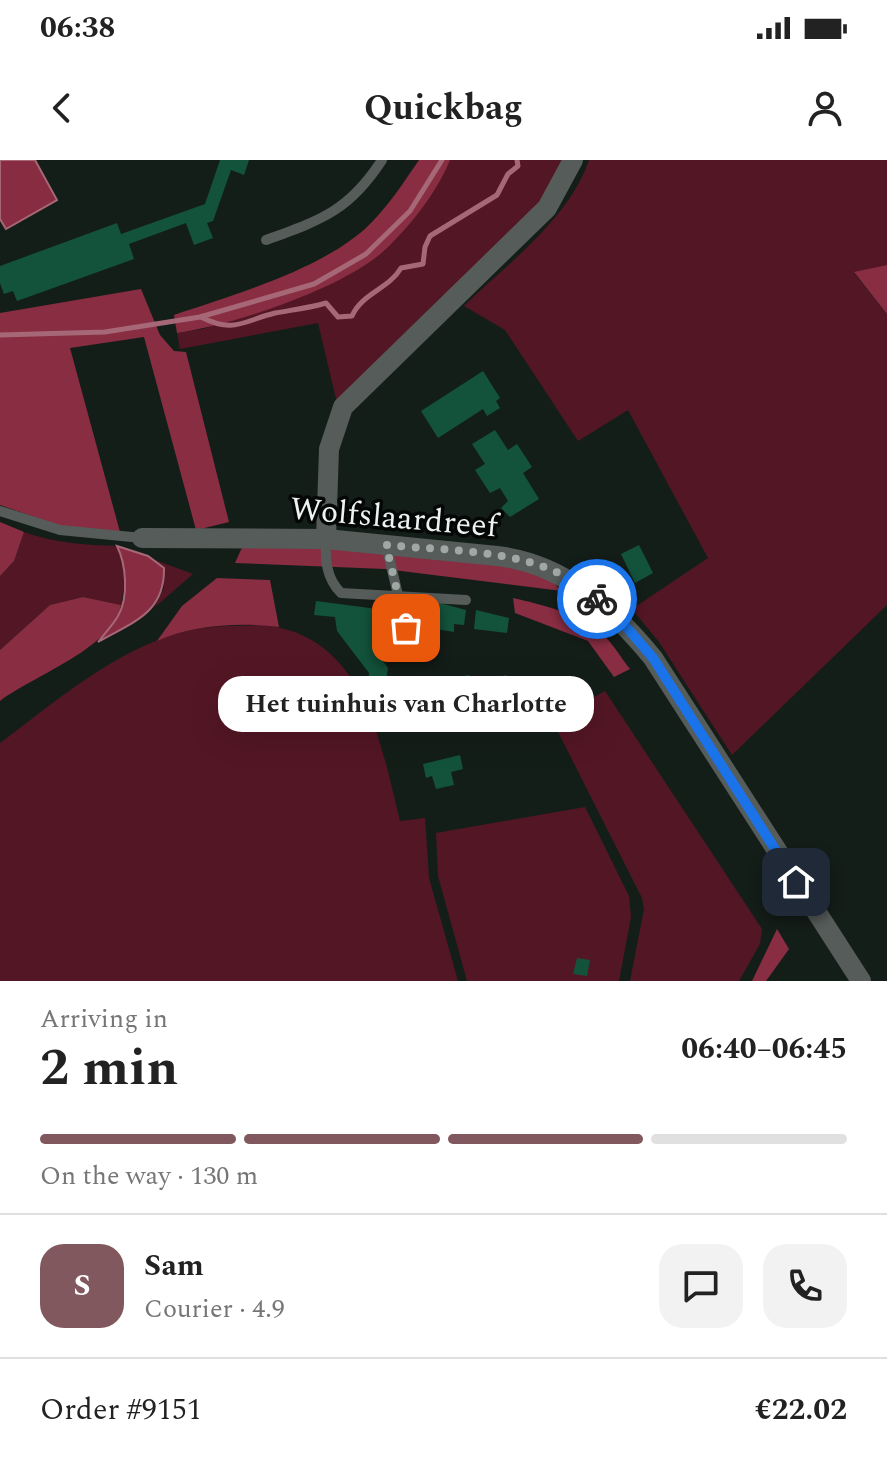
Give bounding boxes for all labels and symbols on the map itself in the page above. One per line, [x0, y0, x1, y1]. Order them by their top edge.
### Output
street label: Wolfslaardreef [288, 485, 503, 552]
courier [557, 559, 637, 639]
pin [372, 594, 440, 662]
callout: Het tuinhuis van Charlotte [218, 676, 594, 732]
pin [762, 848, 830, 916]

